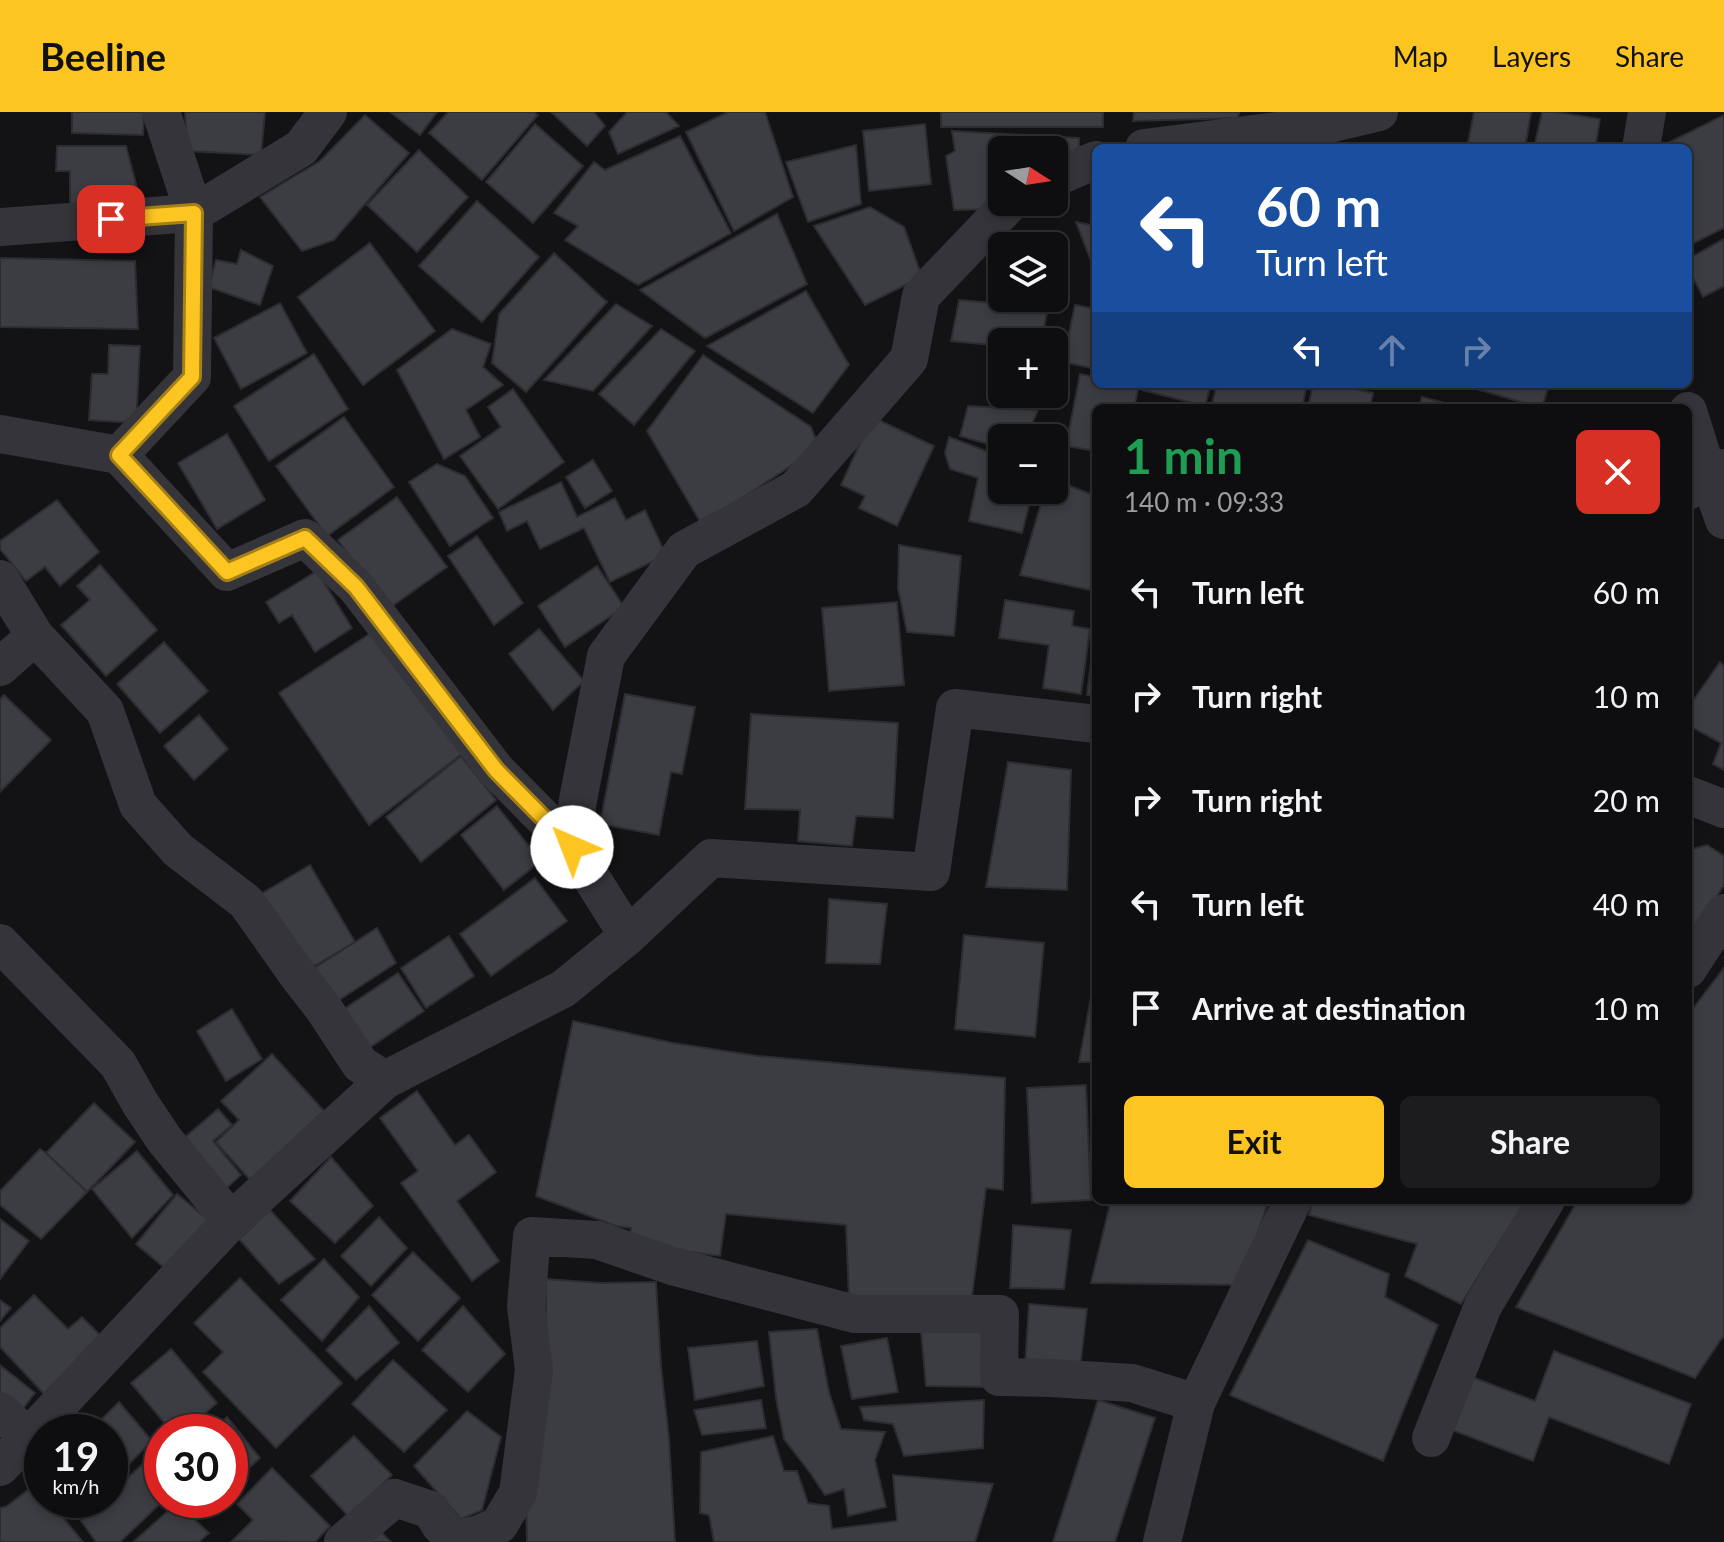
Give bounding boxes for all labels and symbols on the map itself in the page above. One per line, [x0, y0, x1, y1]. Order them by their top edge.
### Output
north arrow [988, 136, 1068, 216]
pin [77, 185, 145, 253]
position arrow [530, 805, 614, 889]
speed limit sign: 30 [144, 1414, 248, 1518]

